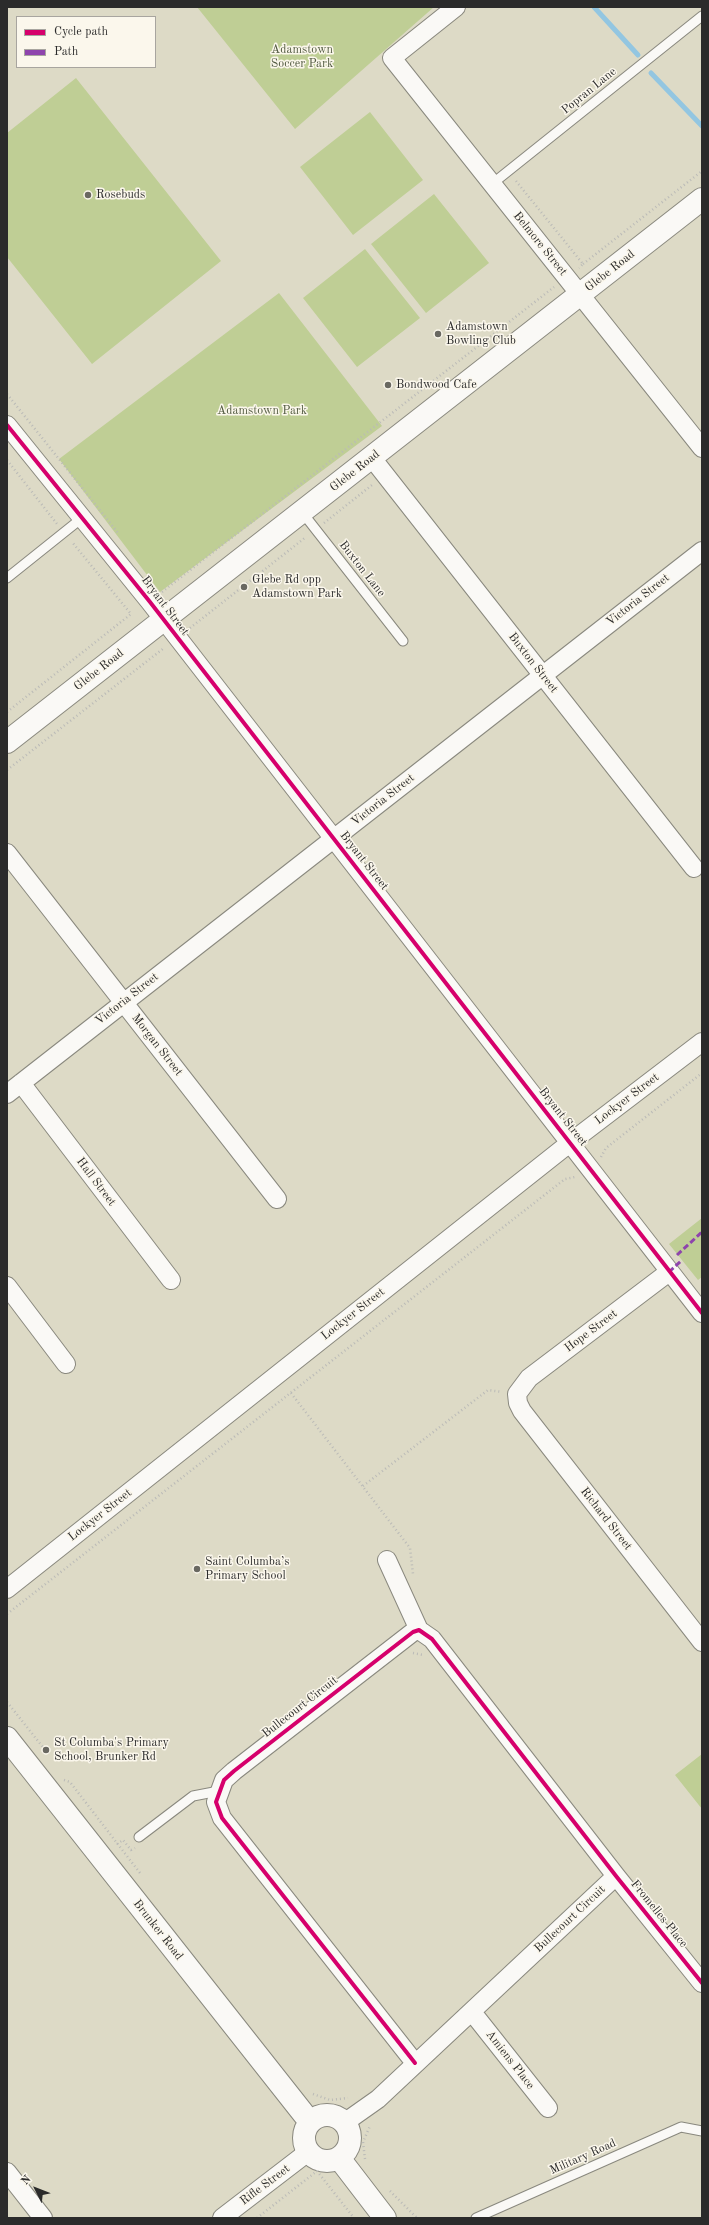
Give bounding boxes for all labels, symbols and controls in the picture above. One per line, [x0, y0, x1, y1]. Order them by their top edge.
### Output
legend [16, 16, 156, 68]
text: Cycle path [54, 26, 108, 38]
park label: Adamstown Soccer Park [271, 43, 333, 71]
text: Path [54, 46, 78, 58]
street label: Popran Lane [559, 65, 619, 117]
place label: Rosebuds [96, 188, 145, 202]
marker: Rosebuds [83, 190, 93, 200]
street label: Belmore Street [510, 209, 570, 279]
street label: Glebe Road [582, 247, 638, 295]
place label: Adamstown Bowling Club [446, 320, 516, 348]
marker: Adamstown Bowling Club [433, 329, 443, 339]
place label: Bondwood Cafe [396, 378, 477, 392]
marker: Bondwood Cafe [383, 380, 393, 390]
park label: Adamstown Park [217, 404, 307, 418]
street label: Glebe Road [327, 447, 383, 495]
street label: Buxton Lane [336, 538, 388, 600]
street label: Victoria Street [603, 571, 673, 629]
street label: Bryant Street [138, 573, 192, 639]
place label: Glebe Rd opp Adamstown Park [252, 573, 342, 601]
marker: Glebe Rd opp Adamstown Park [239, 582, 249, 592]
street label: Buxton Street [505, 630, 561, 696]
street label: Glebe Road [71, 646, 127, 694]
street label: Victoria Street [348, 771, 418, 829]
street label: Bryant Street [336, 829, 392, 893]
street label: Victoria Street [92, 970, 162, 1028]
street label: Morgan Street [128, 1011, 186, 1079]
street label: Lockyer Street [592, 1070, 662, 1128]
street label: Bryant Street [535, 1085, 591, 1149]
street label: Hall Street [73, 1155, 119, 1209]
street label: Lockyer Street [318, 1285, 388, 1343]
street label: Hope Street [562, 1307, 620, 1355]
street label: Richard Street [577, 1485, 635, 1553]
street label: Lockyer Street [65, 1486, 135, 1544]
place label: Saint Columba’s Primary School [205, 1555, 289, 1583]
marker: Saint Columba’s Primary School [192, 1564, 202, 1574]
street label: Bullecourt Circuit [259, 1673, 341, 1741]
place label: St Columba's Primary School, Brunker Rd [54, 1736, 169, 1764]
marker: St Columba's Primary School, Brunker Rd [41, 1745, 51, 1755]
street label: Fromelles Place [627, 1877, 691, 1951]
street label: Bullecourt Circuit [531, 1882, 609, 1956]
street label: Brunker Road [130, 1897, 186, 1963]
street label: Amiens Place [483, 2028, 537, 2092]
street label: Military Road [548, 2136, 618, 2178]
street label: Rifle Street [237, 2162, 293, 2208]
north arrow [16, 2169, 56, 2209]
text: N [20, 2174, 34, 2187]

